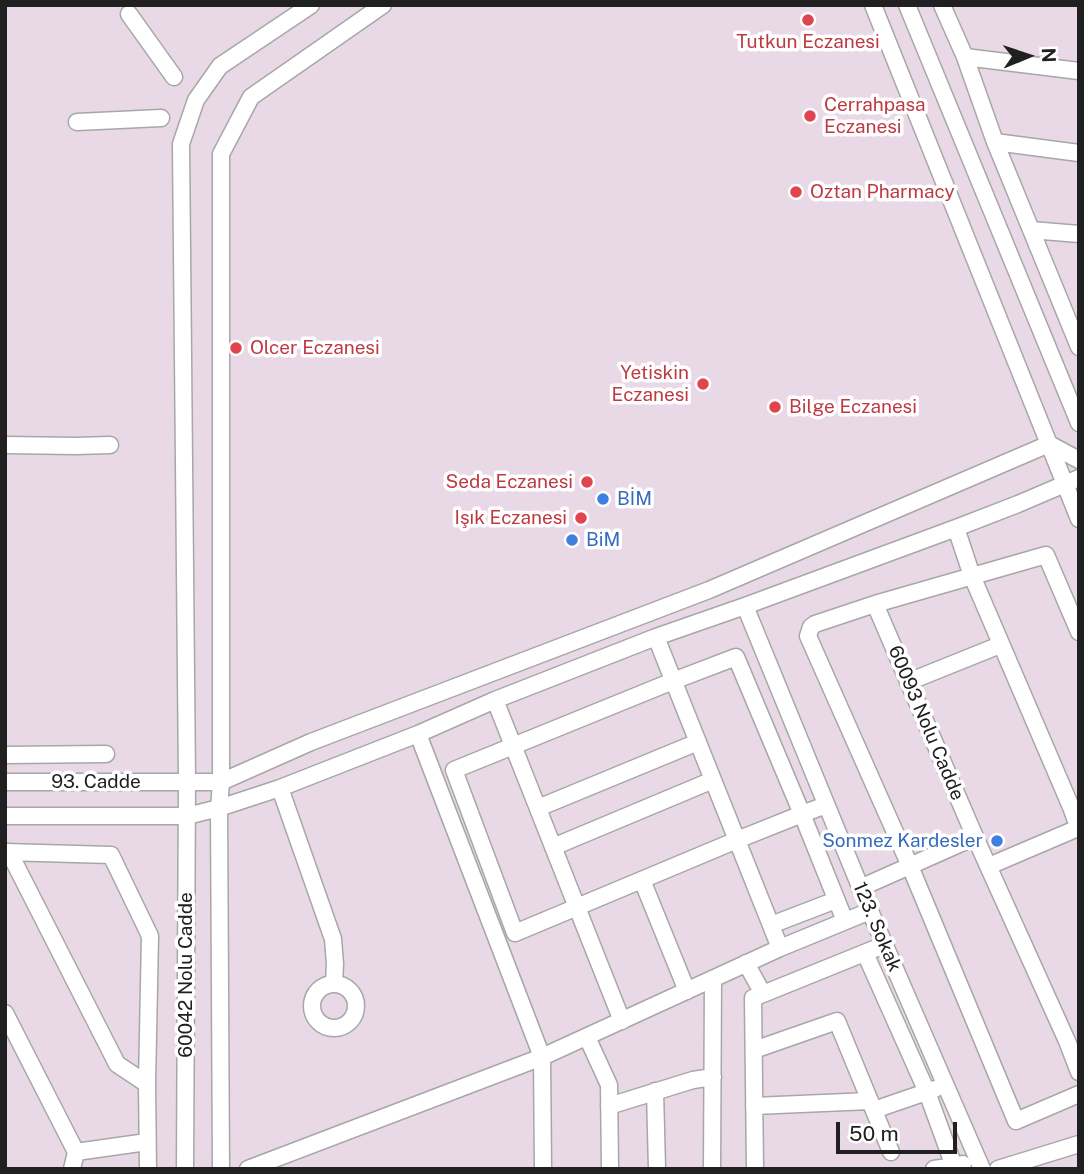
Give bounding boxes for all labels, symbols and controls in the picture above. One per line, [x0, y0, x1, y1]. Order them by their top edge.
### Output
marker: Tutkun Eczanesi [800, 12, 816, 28]
north arrow [993, 21, 1063, 91]
place label: Tutkun Eczanesi [736, 31, 880, 53]
text: N [1038, 47, 1060, 63]
place label: Cerrahpasa Eczanesi [824, 94, 926, 138]
marker: Cerrahpasa Eczanesi [802, 108, 818, 124]
place label: Oztan Pharmacy [810, 181, 955, 203]
marker: Oztan Pharmacy [788, 184, 804, 200]
place label: Olcer Eczanesi [250, 337, 380, 359]
marker: Olcer Eczanesi [228, 340, 244, 356]
place label: Yetiskin Eczanesi [612, 362, 689, 406]
marker: Yetiskin Eczanesi [695, 376, 711, 392]
place label: Bilge Eczanesi [789, 396, 917, 418]
marker: Bilge Eczanesi [767, 399, 783, 415]
place label: Seda Eczanesi [446, 471, 573, 493]
marker: Seda Eczanesi [579, 474, 595, 490]
place label: BİM [617, 488, 652, 510]
marker: BİM [595, 491, 611, 507]
place label: Işık Eczanesi [455, 507, 567, 529]
marker: Işık Eczanesi [573, 510, 589, 526]
place label: BiM [586, 529, 620, 551]
marker: BiM [564, 532, 580, 548]
street label: 60093 Nolu Cadde [883, 642, 969, 804]
street label: 93. Cadde [51, 771, 141, 793]
place label: Sonmez Kardesler [822, 830, 983, 852]
marker: Sonmez Kardesler [989, 833, 1005, 849]
street label: 123. Sokak [848, 879, 906, 975]
street label: 60042 Nolu Cadde [175, 892, 197, 1058]
scale bar [839, 1108, 960, 1152]
text: 50 m [849, 1121, 899, 1146]

